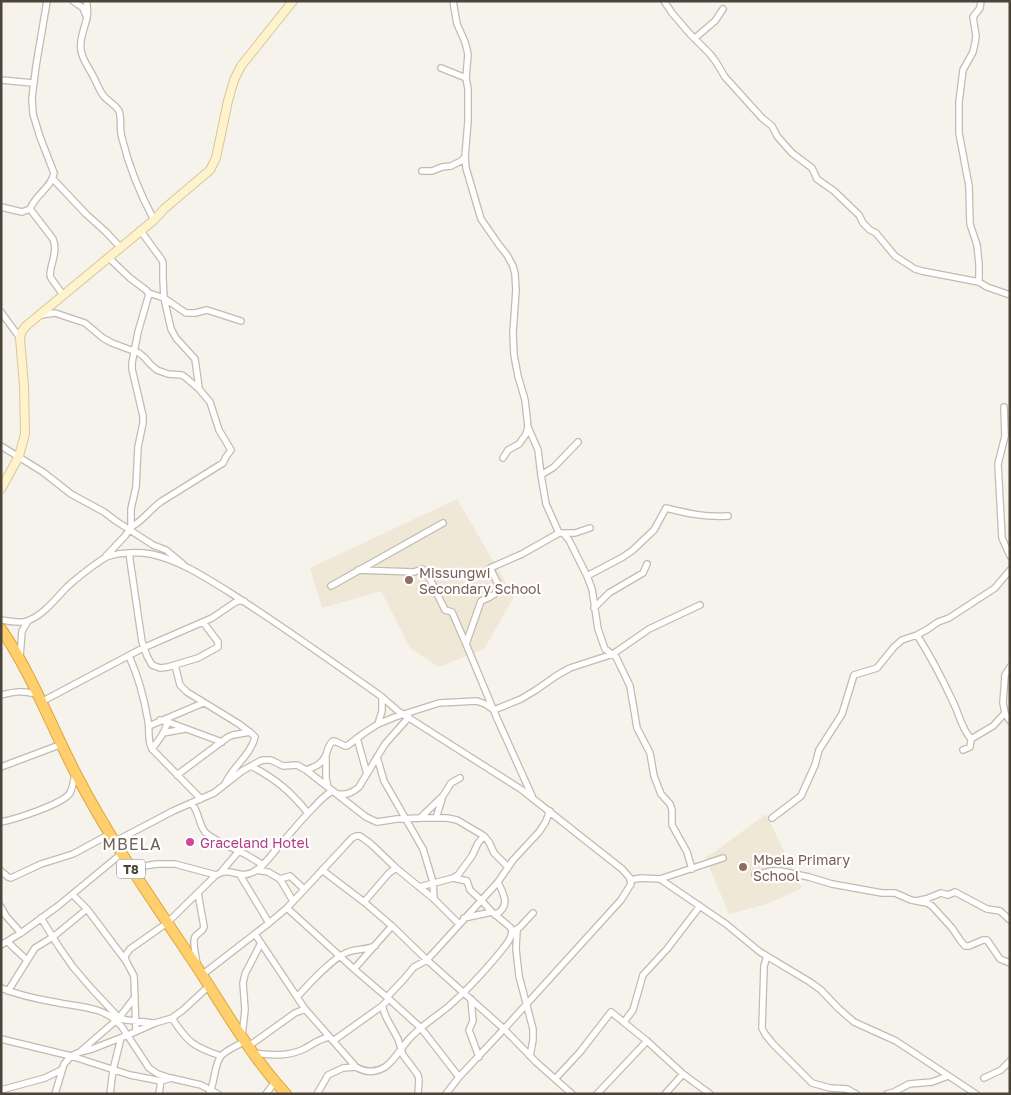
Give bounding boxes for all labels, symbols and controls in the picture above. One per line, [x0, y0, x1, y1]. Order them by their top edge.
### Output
place label: Missungwi Secondary School [419, 564, 541, 597]
marker: Missungwi Secondary School [403, 574, 415, 586]
district label: MBELA [102, 834, 162, 854]
place label: Graceland Hotel [200, 834, 309, 851]
marker: Graceland Hotel [184, 836, 196, 848]
place label: Mbela Primary School [753, 851, 850, 884]
road number: T8 [117, 860, 145, 879]
marker: Mbela Primary School [737, 861, 749, 873]

